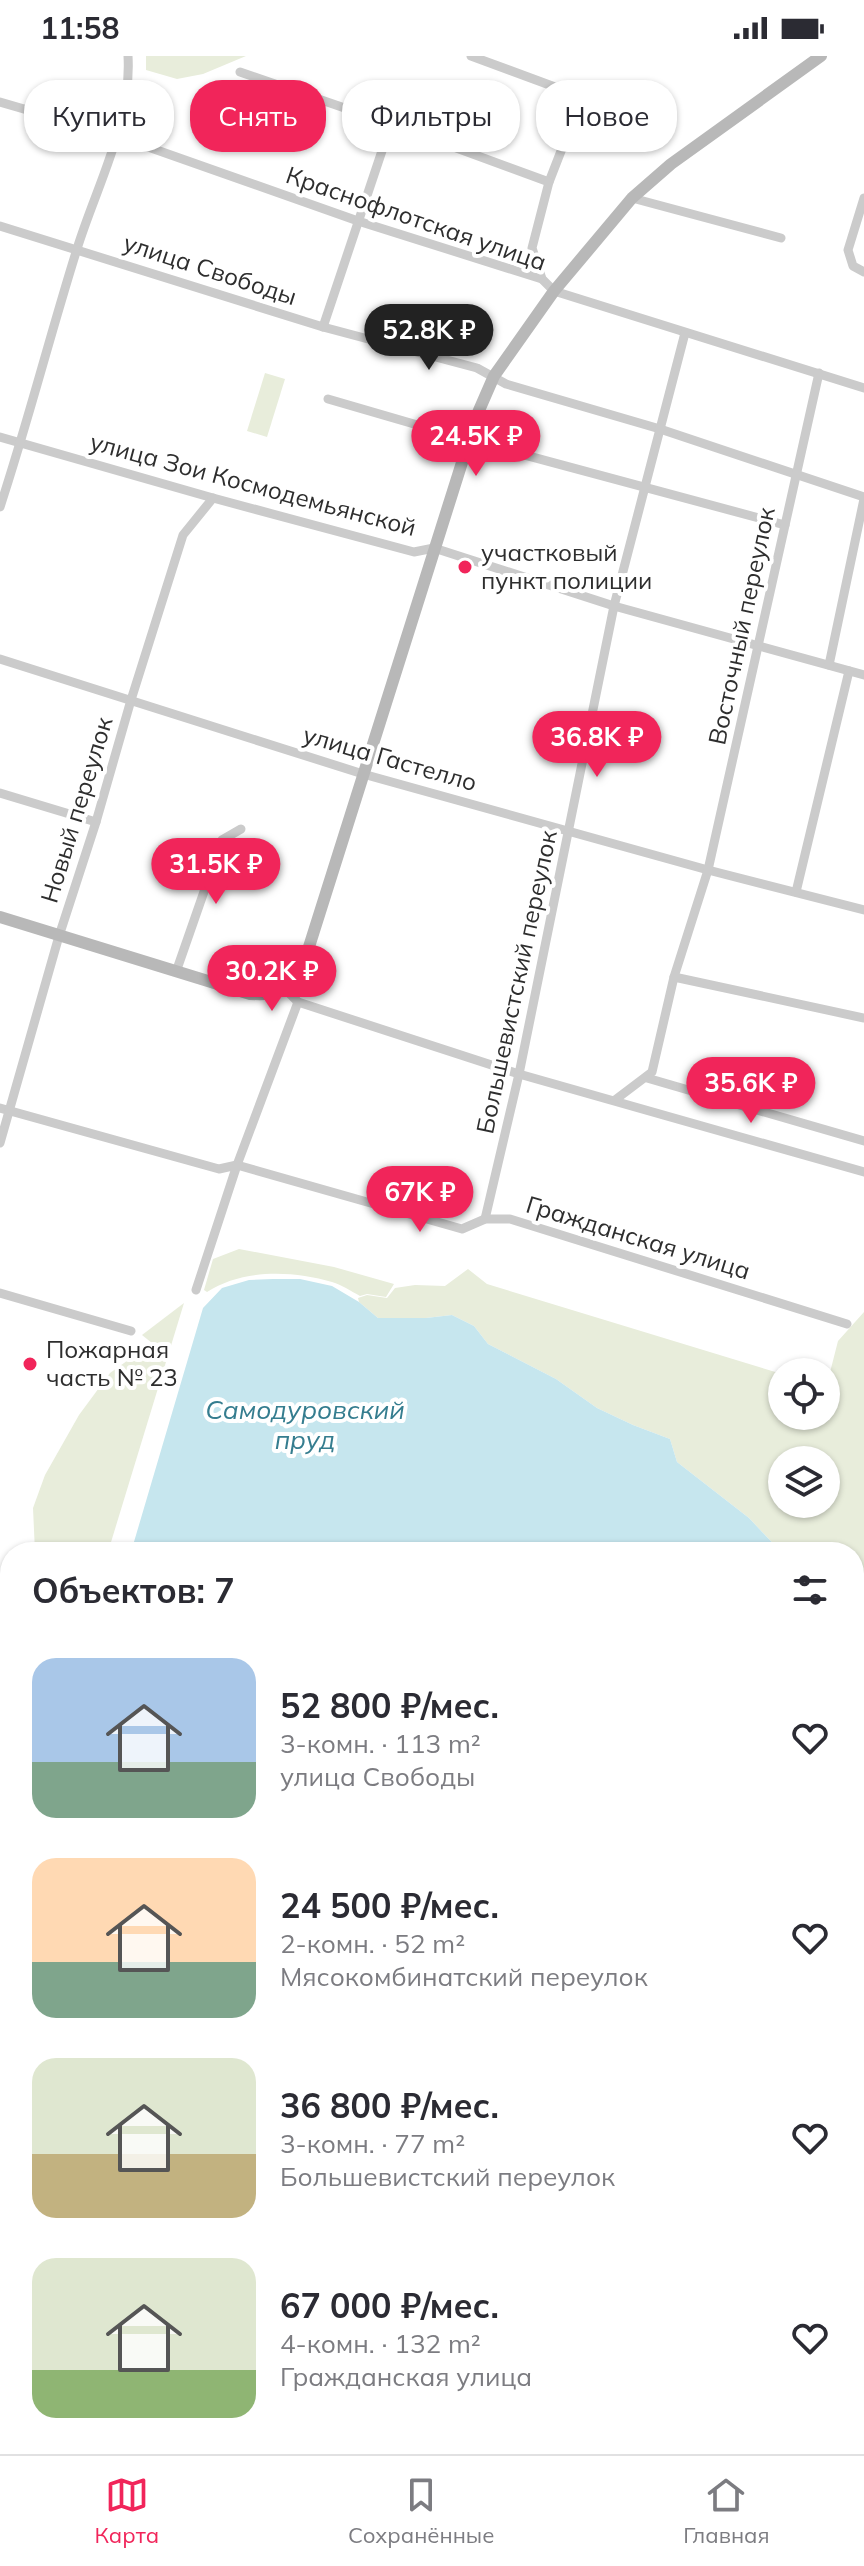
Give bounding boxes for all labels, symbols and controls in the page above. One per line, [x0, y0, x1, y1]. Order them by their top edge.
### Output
text: 11:58 [40, 9, 119, 47]
chip: Купить [24, 80, 174, 152]
chip: Снять [190, 80, 326, 152]
chip: Фильтры [342, 80, 520, 152]
chip: Новое [536, 80, 677, 152]
street label: Краснофлотская улица [282, 159, 550, 277]
street label: улица Свободы [120, 227, 301, 311]
pin: 52.8K ₽ [355, 304, 503, 372]
text: 52.8K ₽ [382, 313, 476, 346]
pin: 24.5K ₽ [402, 410, 550, 478]
text: 24.5K ₽ [429, 419, 523, 452]
street label: улица Зои Космодемьянской [87, 426, 420, 542]
street label: Восточный переулок [701, 504, 781, 747]
place label: участковый пункт полиции [481, 537, 652, 595]
marker: участковый пункт полиции [456, 558, 474, 576]
pin: 36.8K ₽ [523, 711, 671, 779]
street label: Новый переулок [34, 713, 119, 906]
street label: улица Гастелло [300, 719, 481, 797]
text: 36.8K ₽ [550, 720, 644, 753]
street label: Большевистский переулок [469, 827, 563, 1136]
pin: 31.5K ₽ [142, 838, 290, 906]
text: 31.5K ₽ [169, 847, 263, 880]
pin: 30.2K ₽ [198, 945, 346, 1013]
text: 30.2K ₽ [225, 954, 319, 987]
pin: 35.6K ₽ [677, 1057, 825, 1125]
text: 35.6K ₽ [704, 1066, 798, 1099]
pin: 67K ₽ [364, 1166, 476, 1234]
text: 67K ₽ [384, 1175, 456, 1208]
street label: Гражданская улица [523, 1189, 754, 1285]
place label: Пожарная часть № 23 [46, 1334, 178, 1392]
marker: Пожарная часть № 23 [21, 1355, 39, 1373]
map controls [768, 1358, 840, 1518]
button: locate [768, 1358, 840, 1430]
water label: Самодуровский пруд [205, 1393, 405, 1456]
button: layers [768, 1446, 840, 1518]
icon: filters [788, 1568, 832, 1612]
text: Объектов: 7 [32, 1569, 235, 1612]
text: 52 800 ₽/мес. [280, 1684, 499, 1727]
icon: home [96, 1690, 192, 1786]
icon: heart [788, 1716, 832, 1760]
text: 3-комн. · 113 m² [280, 1727, 481, 1760]
text: улица Свободы [280, 1760, 475, 1793]
text: 24 500 ₽/мес. [280, 1884, 499, 1927]
icon: home [96, 1890, 192, 1986]
icon: heart [788, 1916, 832, 1960]
text: 2-комн. · 52 m² [280, 1927, 465, 1960]
text: Мясокомбинатский переулок [280, 1960, 648, 1993]
text: 36 800 ₽/мес. [280, 2084, 499, 2127]
icon: home [96, 2090, 192, 2186]
icon: heart [788, 2116, 832, 2160]
text: 3-комн. · 77 m² [280, 2127, 465, 2160]
text: Большевистский переулок [280, 2160, 615, 2193]
text: 67 000 ₽/мес. [280, 2284, 499, 2327]
icon: home [96, 2290, 192, 2386]
icon: heart [788, 2316, 832, 2360]
text: 4-комн. · 132 m² [280, 2327, 481, 2360]
text: Гражданская улица [280, 2360, 532, 2393]
tab: Карта [94, 2473, 159, 2549]
tab: Сохранённые [348, 2473, 494, 2549]
tab: Главная [683, 2473, 770, 2549]

